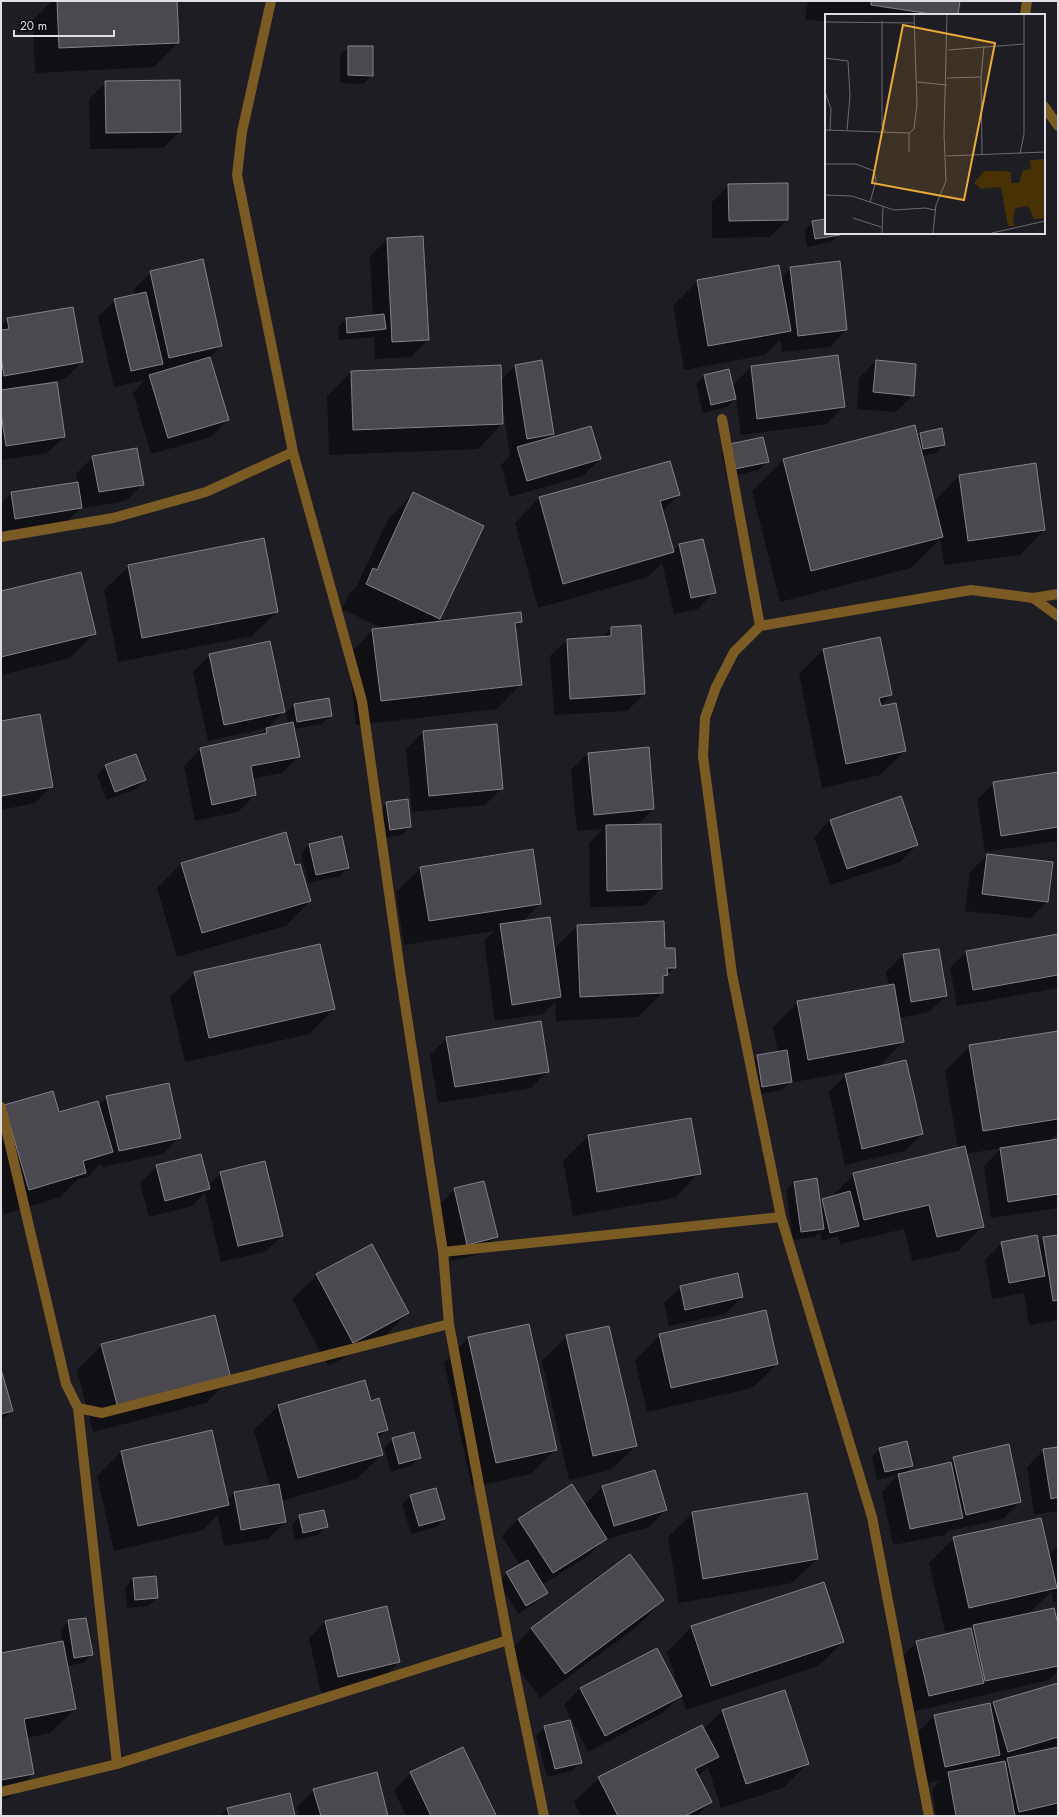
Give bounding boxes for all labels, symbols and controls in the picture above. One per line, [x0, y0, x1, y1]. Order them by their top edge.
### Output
scale bar [14, 12, 114, 38]
inset map [825, 14, 1045, 234]
text: 20 m [20, 17, 47, 35]

